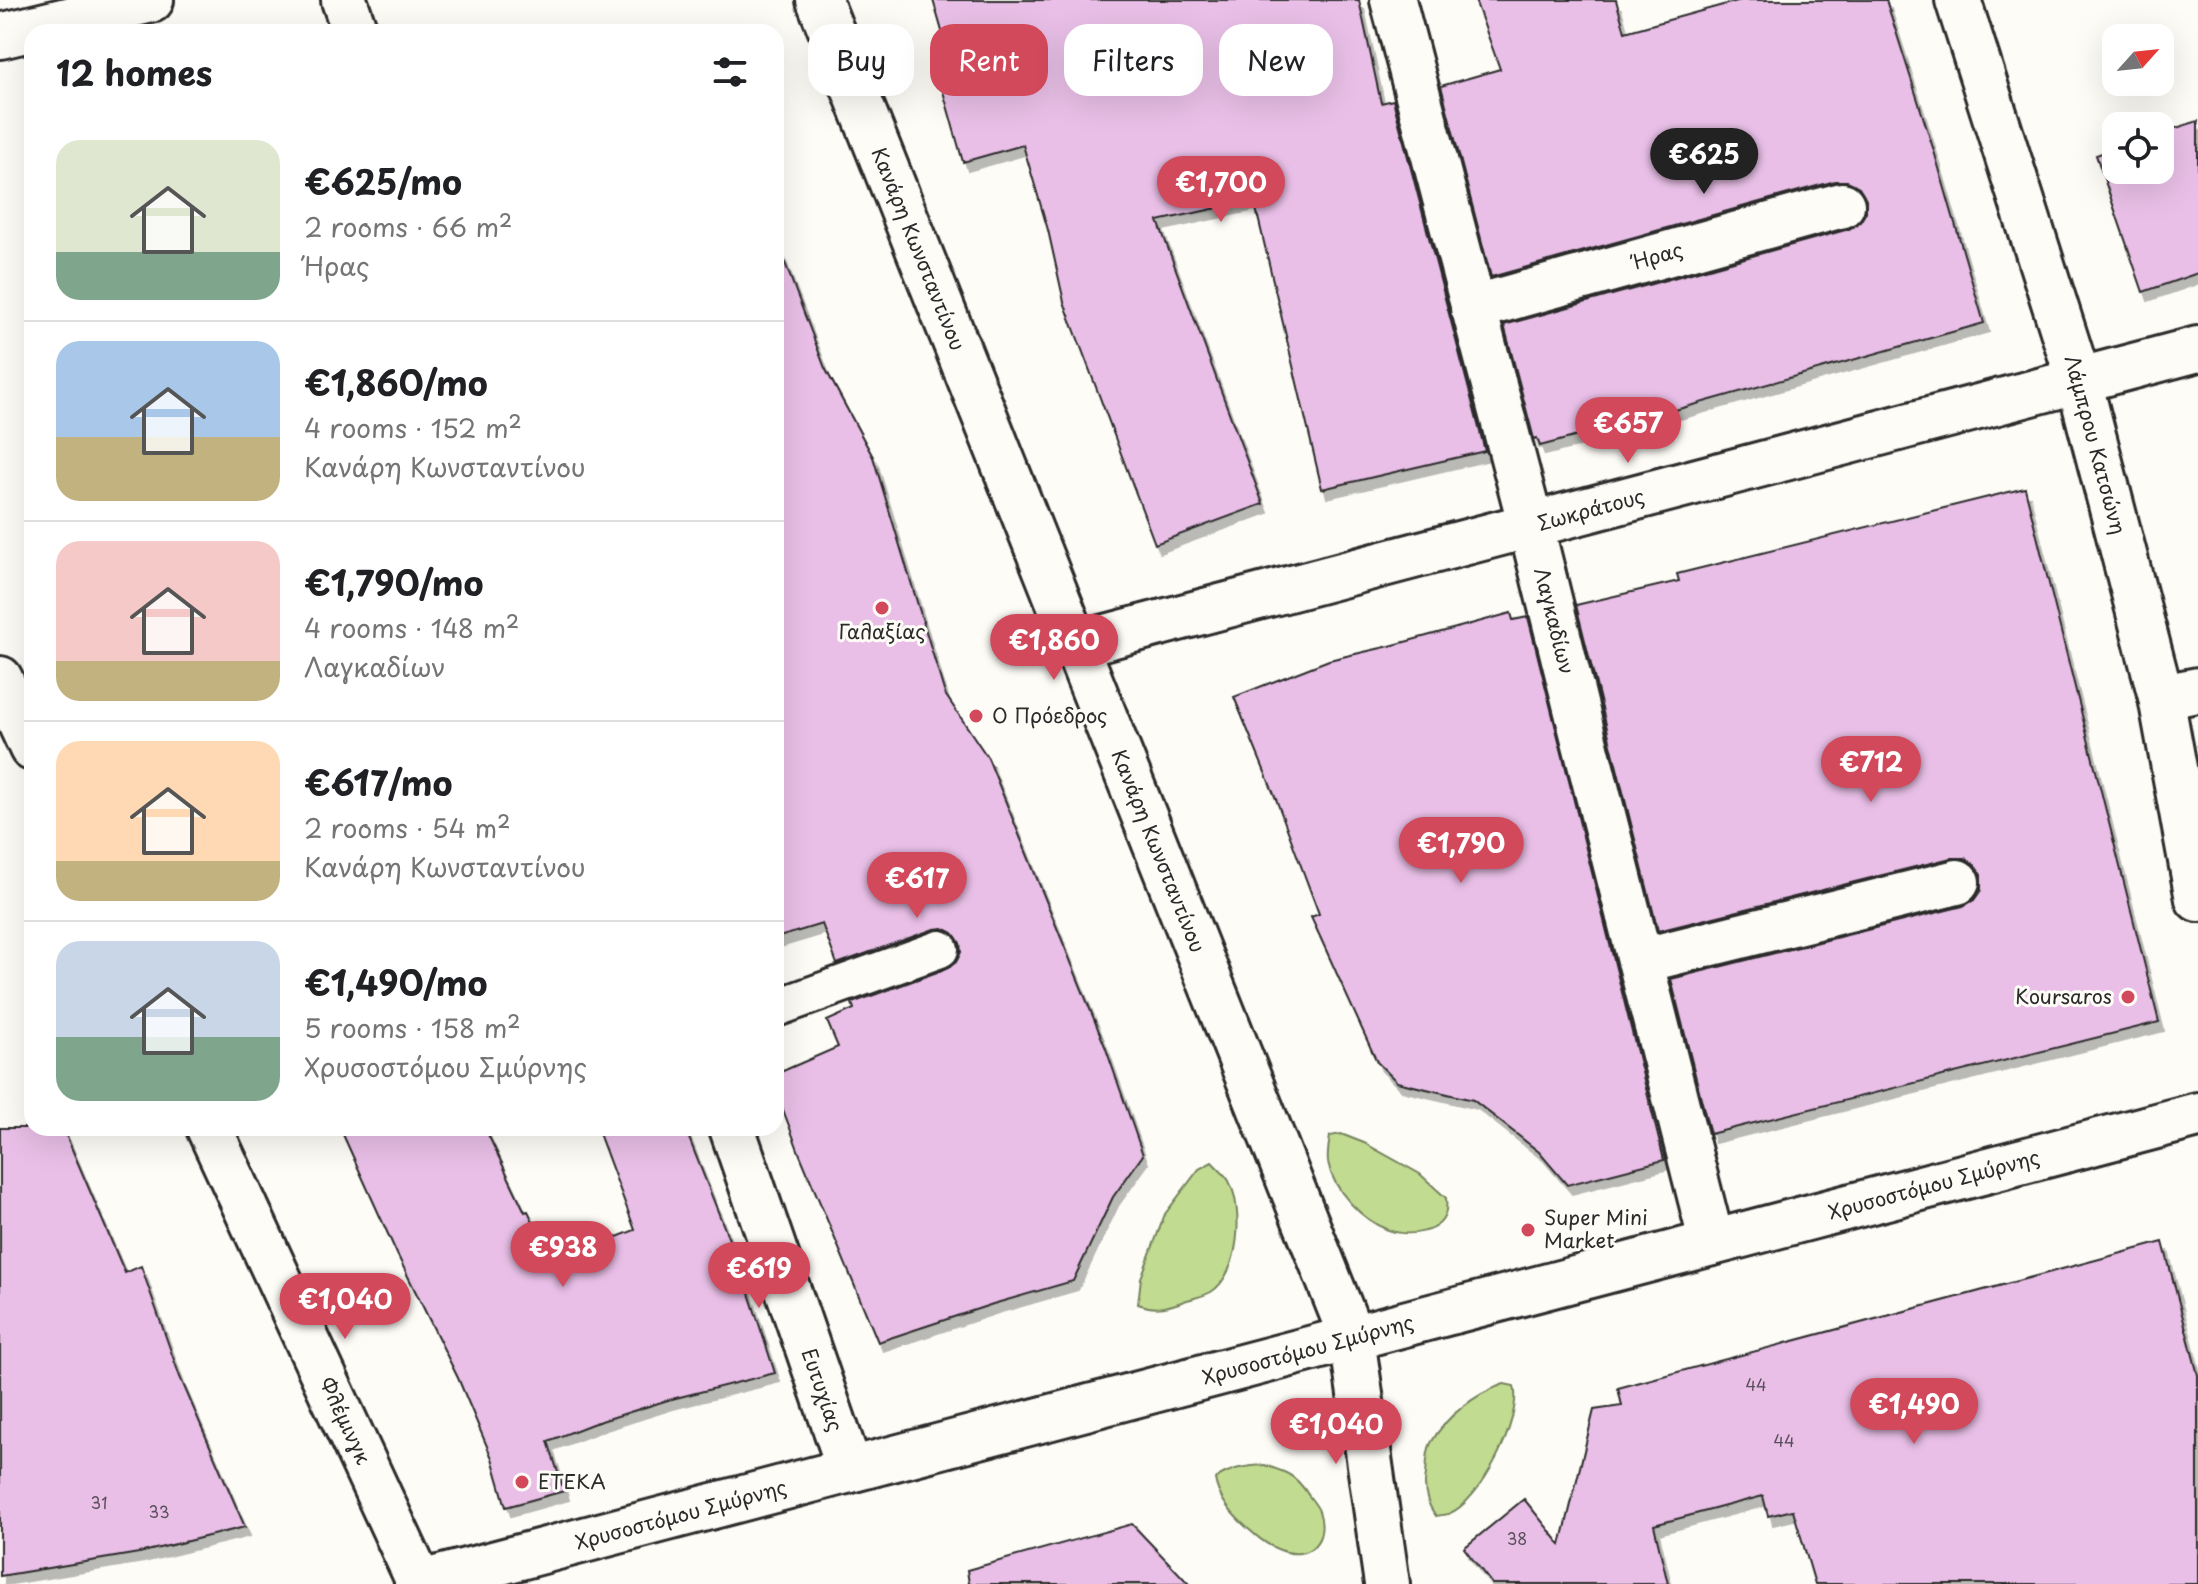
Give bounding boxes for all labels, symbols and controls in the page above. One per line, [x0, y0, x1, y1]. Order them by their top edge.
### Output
chip: Buy [808, 24, 914, 96]
chip: Rent [930, 24, 1048, 96]
chip: Filters [1064, 24, 1203, 96]
chip: New [1219, 24, 1333, 96]
north arrow [2102, 24, 2174, 96]
map controls [2102, 24, 2174, 184]
text: 12 homes [56, 46, 212, 98]
icon: filters [708, 50, 752, 94]
button: locate [2102, 112, 2174, 184]
pin: €625 [1657, 128, 1751, 196]
text: €625 [1668, 134, 1740, 173]
street label: Κανάρη Κωνσταντίνου [864, 143, 973, 355]
text: €625/mo [304, 155, 462, 207]
pin: €1,700 [1156, 156, 1286, 224]
text: €1,700 [1175, 162, 1267, 201]
icon: home [120, 172, 216, 268]
text: 2 rooms · 66 m² [304, 207, 513, 246]
street label: Ήρας [1627, 234, 1686, 277]
text: Ήρας [304, 246, 369, 285]
street label: Λάμπρου Κατσώνη [2058, 352, 2134, 538]
text: €1,860/mo [304, 356, 488, 408]
icon: home [120, 373, 216, 469]
pin: €657 [1581, 397, 1675, 465]
text: €657 [1593, 403, 1663, 442]
text: 4 rooms · 152 m² [304, 408, 522, 447]
text: Κανάρη Κωνσταντίνου [304, 447, 586, 486]
street label: Σωκράτους [1534, 480, 1647, 538]
text: €1,790/mo [304, 556, 484, 608]
street label: Λαγκαδίων [1527, 564, 1583, 677]
icon: home [120, 573, 216, 669]
marker: Γαλαξίας [873, 599, 891, 617]
text: 4 rooms · 148 m² [304, 608, 519, 647]
pin: €1,860 [989, 614, 1119, 682]
place label: Γαλαξίας [838, 616, 926, 646]
text: €1,860 [1008, 620, 1100, 659]
text: Λαγκαδίων [304, 647, 446, 686]
place label: Ο Πρόεδρος [992, 700, 1107, 730]
marker: Ο Πρόεδρος [967, 707, 985, 725]
pin: €712 [1824, 736, 1918, 804]
text: €712 [1839, 742, 1903, 781]
street label: Κανάρη Κωνσταντίνου [1104, 745, 1213, 957]
text: €617/mo [304, 756, 453, 808]
icon: home [120, 773, 216, 869]
text: 2 rooms · 54 m² [304, 808, 511, 847]
pin: €1,790 [1396, 817, 1526, 885]
text: €1,790 [1417, 823, 1505, 862]
text: Κανάρη Κωνσταντίνου [304, 847, 586, 886]
pin: €617 [870, 852, 964, 920]
text: €617 [885, 858, 949, 897]
text: €1,490/mo [304, 956, 488, 1008]
icon: home [120, 973, 216, 1069]
place label: Koursaros [2015, 981, 2112, 1011]
marker: Koursaros [2119, 988, 2137, 1006]
text: 5 rooms · 158 m² [304, 1008, 521, 1047]
text: Χρυσοστόμου Σμύρνης [304, 1047, 587, 1086]
street label: Χρυσοστόμου Σμύρνης [1825, 1141, 2043, 1227]
place label: Super Mini Market [1544, 1202, 1648, 1255]
pin: €938 [516, 1221, 610, 1289]
marker: Super Mini Market [1519, 1221, 1537, 1239]
text: €938 [529, 1227, 597, 1266]
pin: €619 [712, 1242, 806, 1310]
text: €619 [726, 1248, 792, 1287]
pin: €1,040 [280, 1273, 410, 1341]
text: €1,040 [298, 1279, 392, 1318]
street label: Χρυσοστόμου Σμύρνης [1199, 1306, 1417, 1392]
street label: Ευτυχίας [795, 1344, 851, 1435]
street label: Φλέμινγκ [313, 1372, 379, 1470]
house number: 44 [1745, 1372, 1767, 1396]
pin: €1,490 [1849, 1378, 1979, 1446]
text: €1,490 [1868, 1384, 1960, 1423]
pin: €1,040 [1271, 1398, 1401, 1466]
text: €1,040 [1289, 1404, 1383, 1443]
house number: 44 [1773, 1428, 1795, 1452]
place label: ΕΤΕΚΑ [538, 1466, 606, 1496]
street label: Χρυσοστόμου Σμύρνης [572, 1471, 790, 1557]
marker: ΕΤΕΚΑ [513, 1473, 531, 1491]
house number: 31 [91, 1490, 107, 1514]
house number: 33 [148, 1499, 170, 1523]
house number: 38 [1507, 1526, 1527, 1550]

